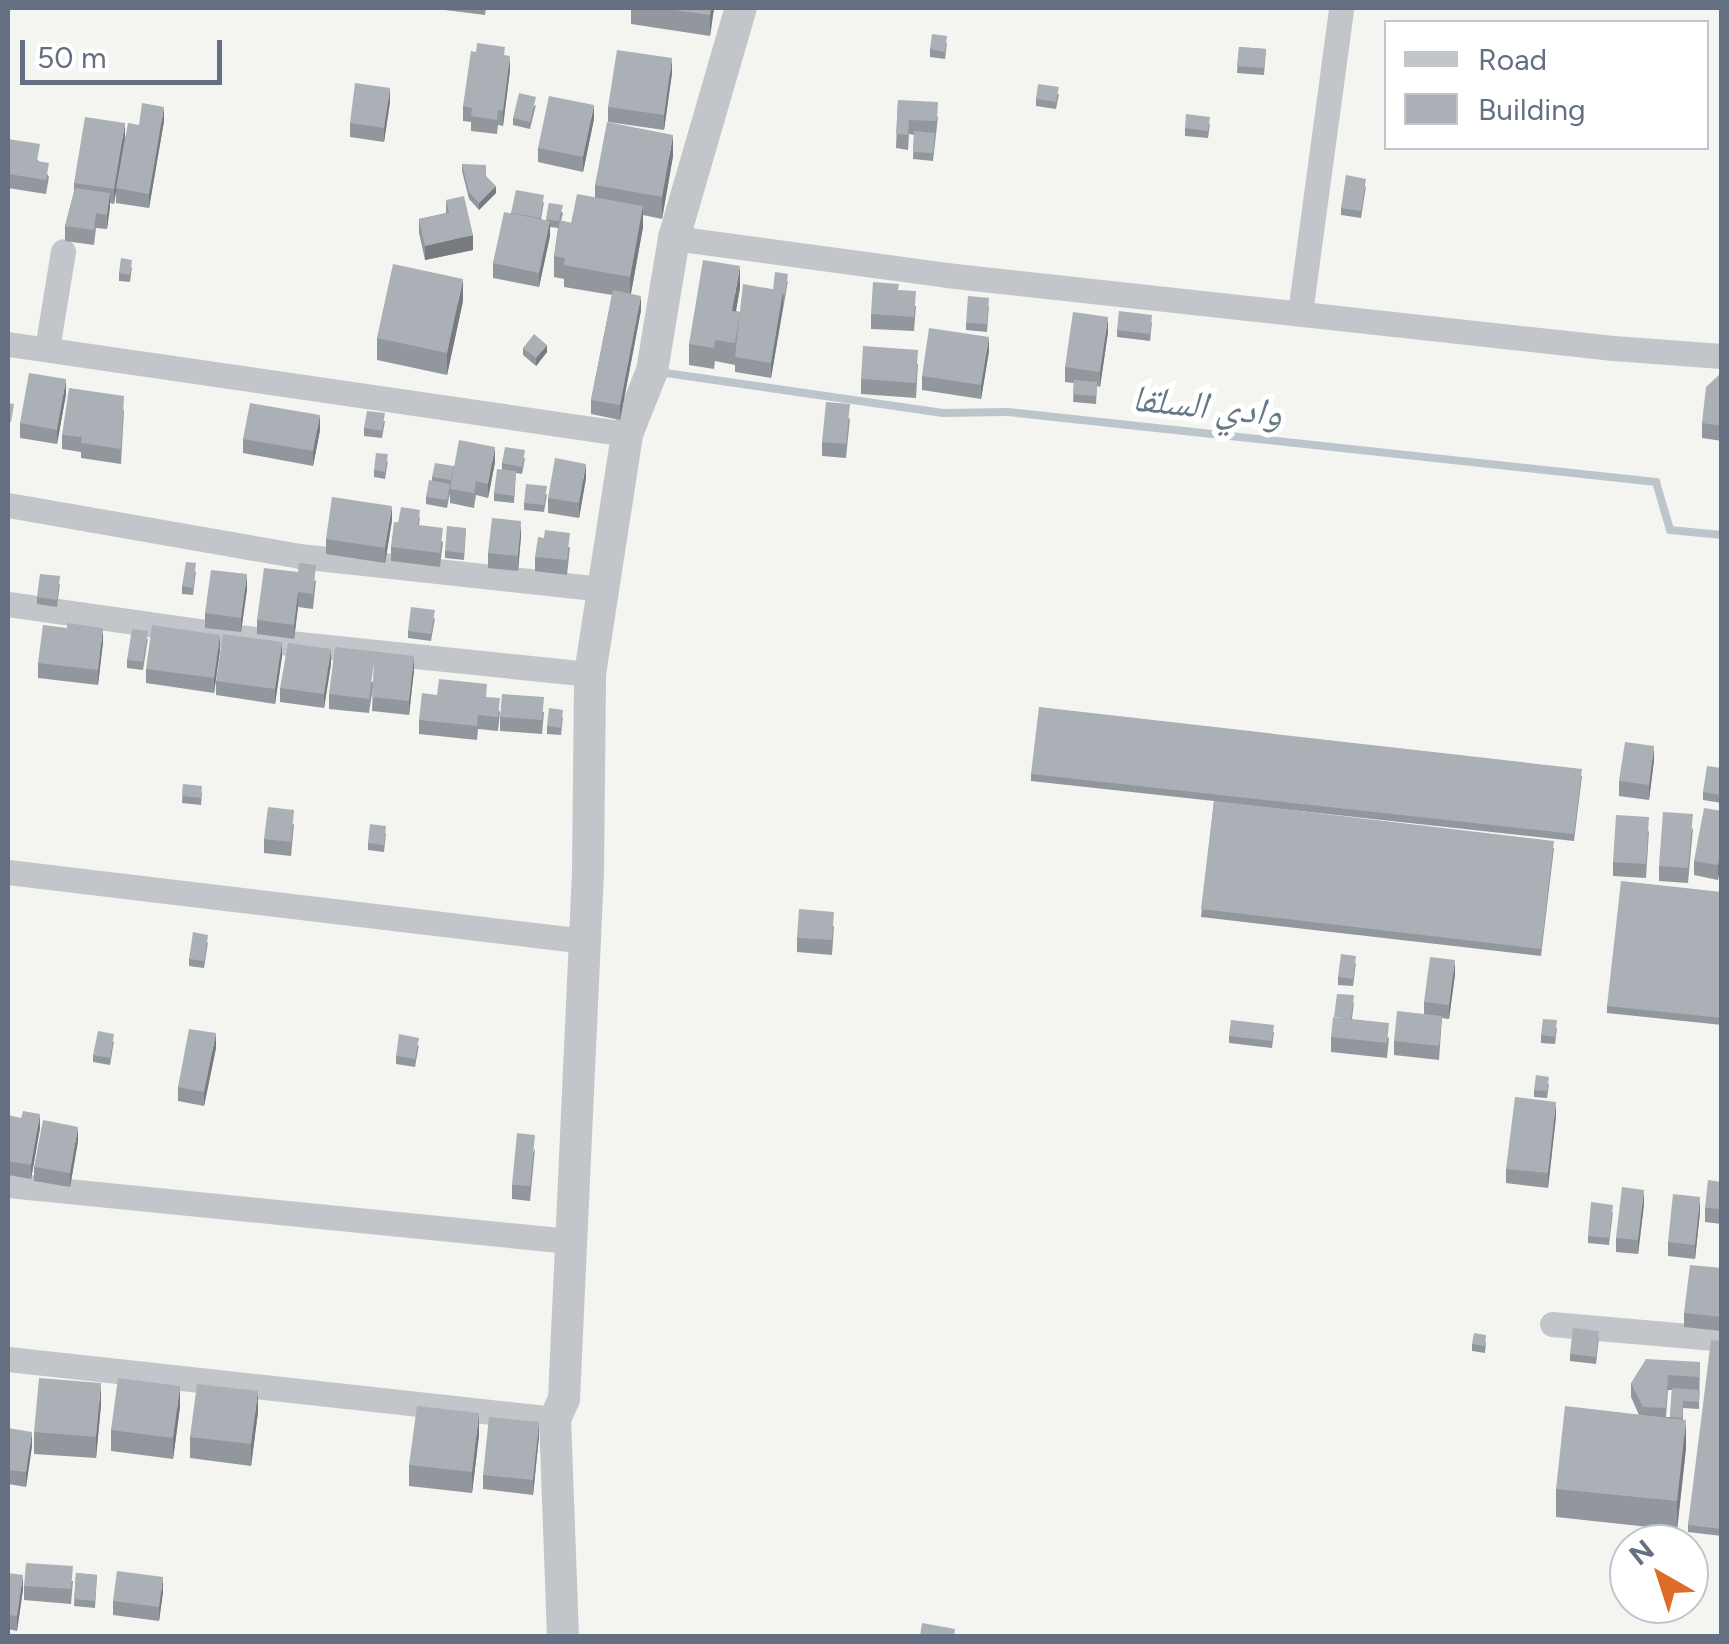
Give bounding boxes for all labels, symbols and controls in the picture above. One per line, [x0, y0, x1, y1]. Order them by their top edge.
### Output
scale bar [25, 20, 228, 82]
legend [1384, 20, 1709, 150]
text: 50 m [37, 39, 106, 76]
text: Road [1478, 41, 1547, 78]
text: Building [1478, 91, 1586, 128]
water label: وادي السلقا [1129, 375, 1285, 437]
north arrow [1609, 1524, 1709, 1624]
text: N [1622, 1532, 1660, 1572]

